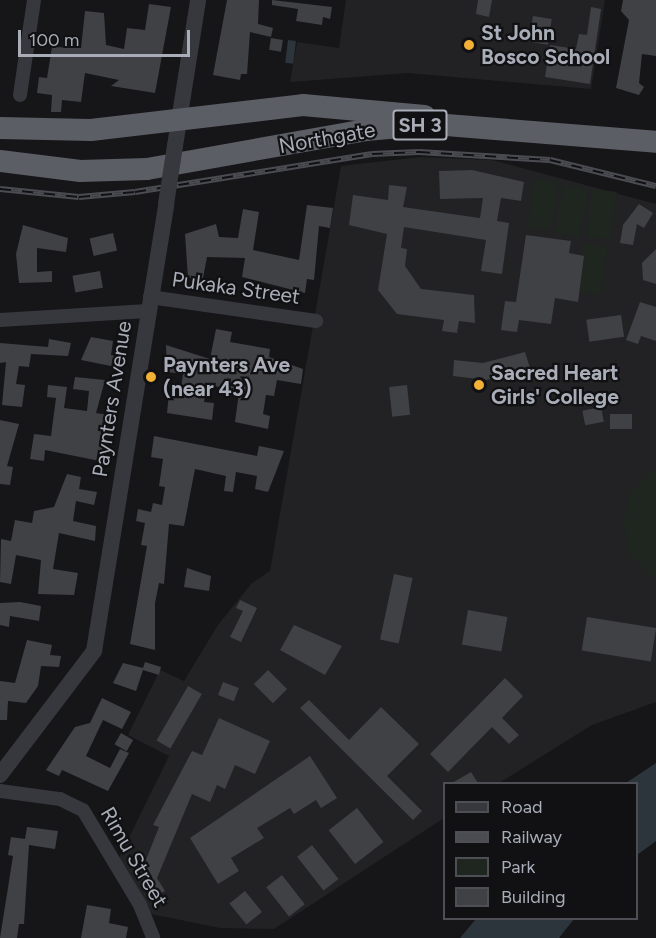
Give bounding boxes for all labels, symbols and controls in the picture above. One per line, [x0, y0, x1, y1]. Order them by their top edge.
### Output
scale bar [21, 18, 194, 56]
place label: St John Bosco School [481, 20, 610, 70]
text: 100 m [29, 29, 79, 51]
marker: St John Bosco School [462, 38, 476, 52]
road number: SH 3 [392, 108, 448, 142]
street label: Northgate [277, 117, 377, 159]
street label: Pukaka Street [170, 267, 302, 309]
street label: Paynters Avenue [87, 319, 137, 479]
place label: Paynters Ave (near 43) [163, 352, 290, 402]
place label: Sacred Heart Girls' College [491, 360, 619, 410]
marker: Paynters Ave (near 43) [144, 370, 158, 384]
marker: Sacred Heart Girls' College [472, 378, 486, 392]
legend [443, 782, 638, 920]
text: Road [501, 796, 542, 818]
street label: Rimu Street [95, 802, 173, 912]
text: Railway [501, 826, 562, 848]
text: Park [501, 856, 535, 878]
text: Building [501, 886, 566, 908]

